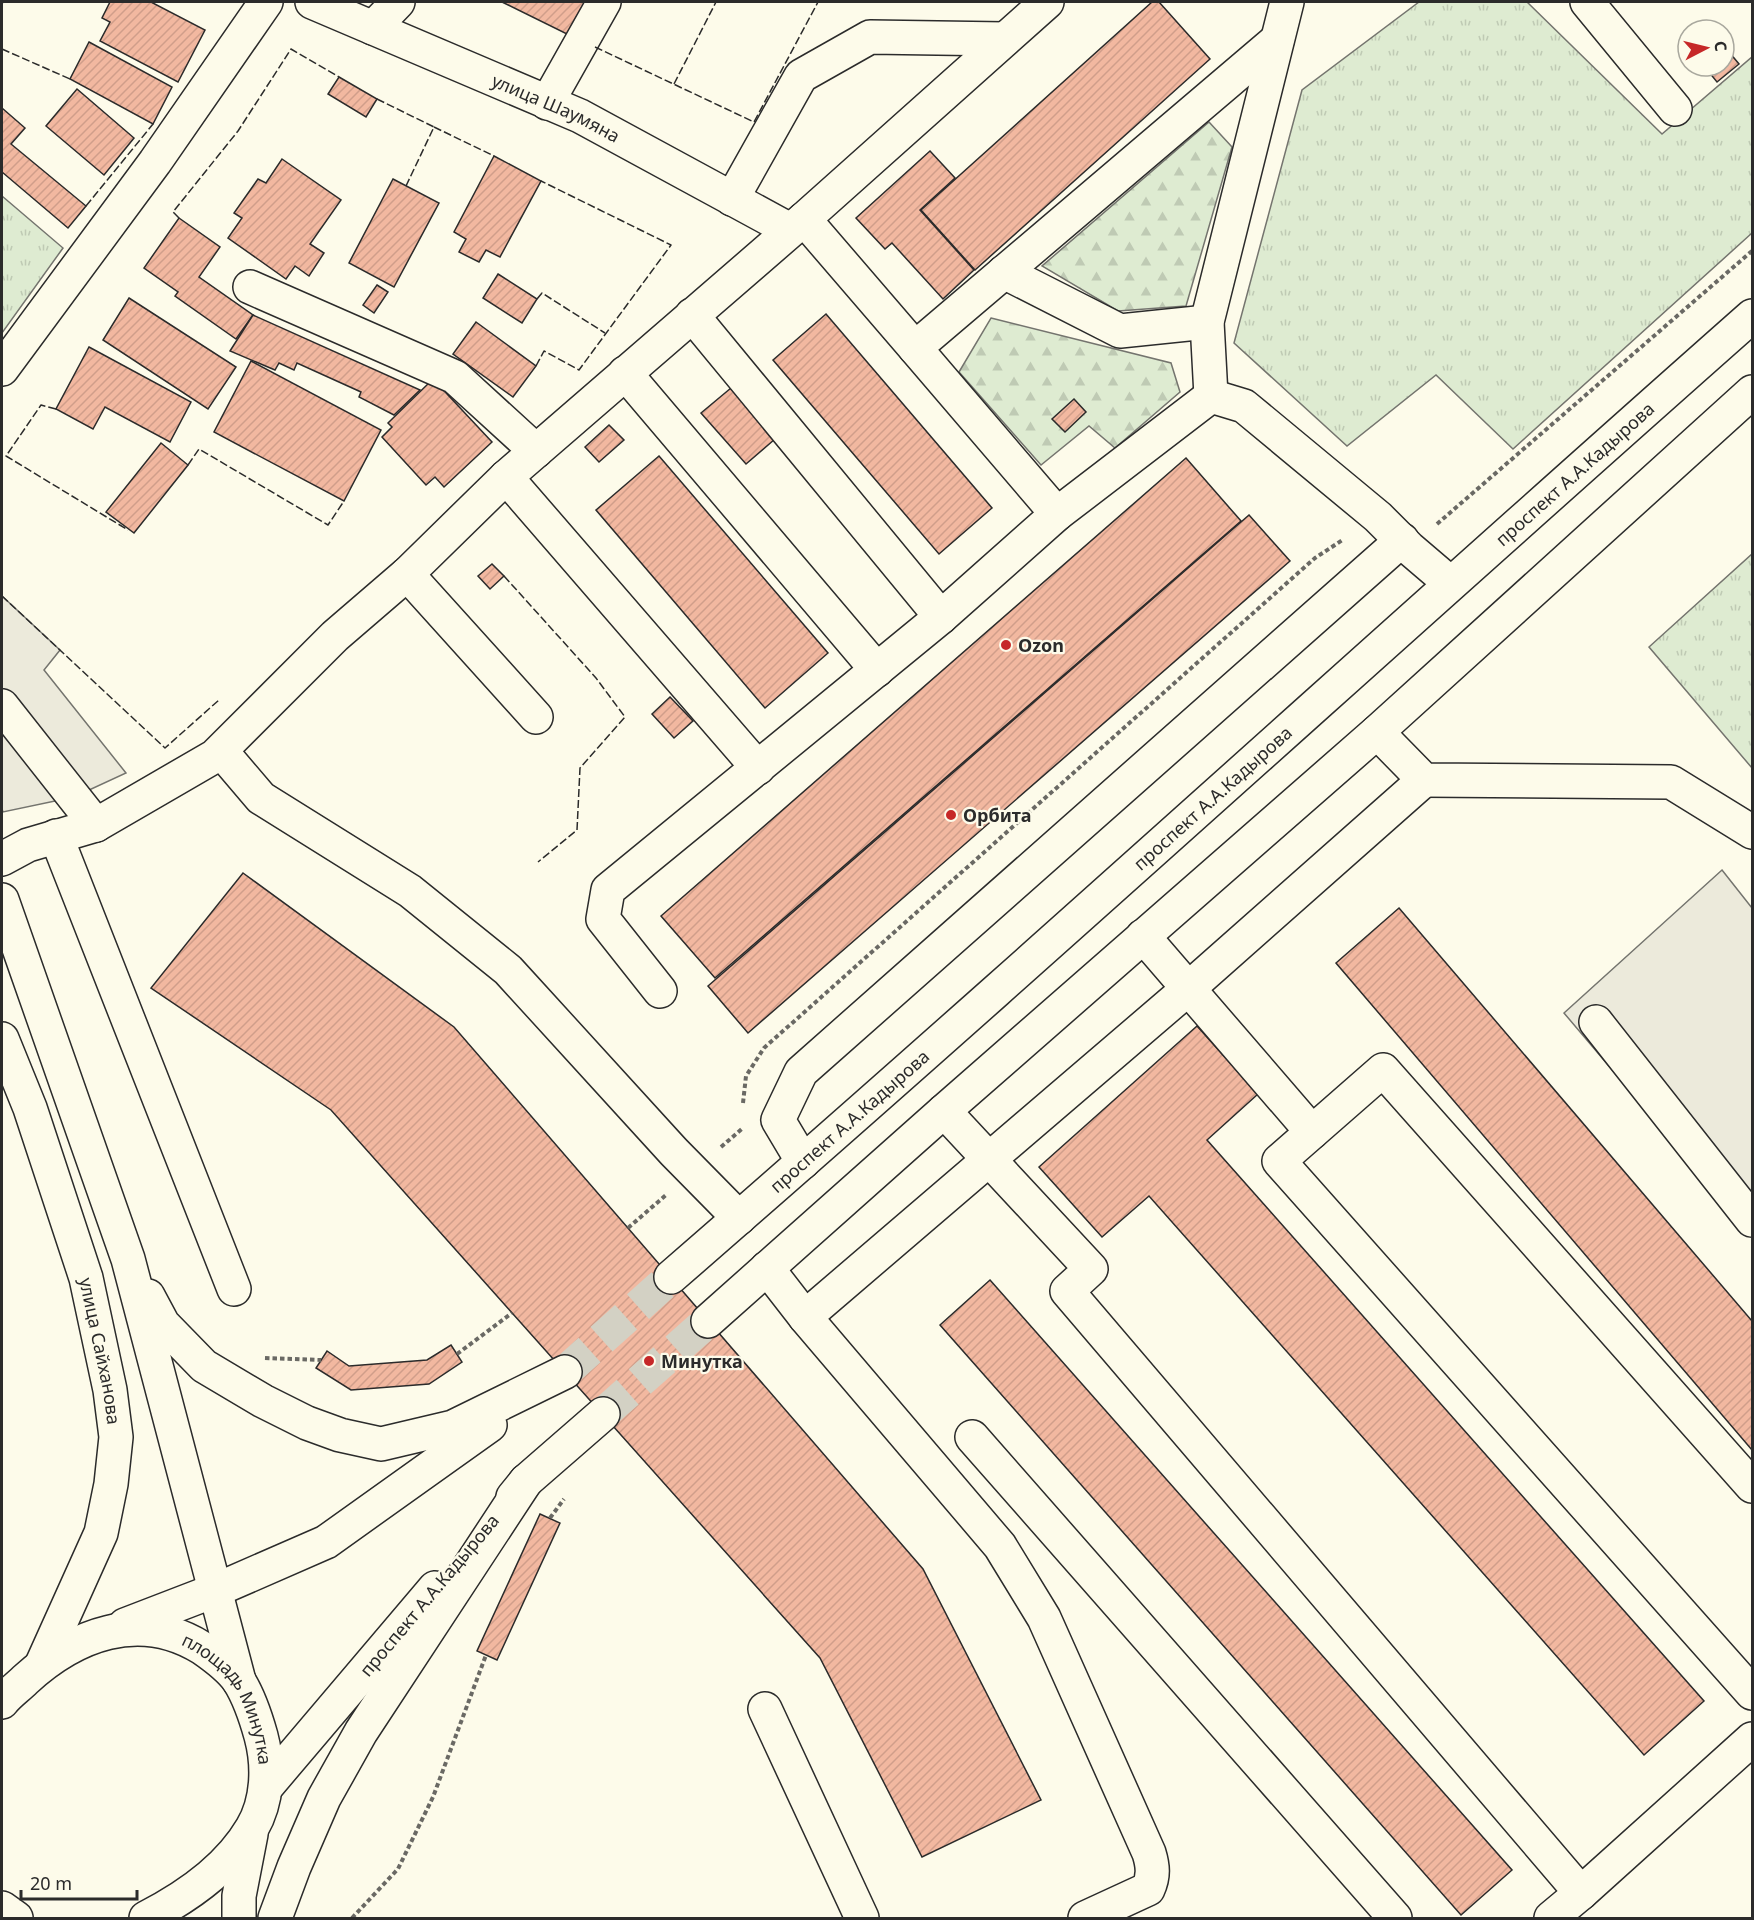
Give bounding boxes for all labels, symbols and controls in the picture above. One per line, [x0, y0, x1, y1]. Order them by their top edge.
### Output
north arrow [1676, 18, 1736, 78]
text: С [1709, 40, 1732, 53]
street label: улица Шаумяна [488, 68, 624, 148]
street label: проспект А.А.Кадырова [1490, 396, 1659, 551]
place label: Ozon [1018, 633, 1064, 657]
marker: Ozon [999, 638, 1013, 652]
street label: проспект А.А.Кадырова [1128, 720, 1297, 875]
place label: Орбита [963, 803, 1032, 827]
marker: Орбита [944, 808, 958, 822]
street label: проспект А.А.Кадырова [764, 1044, 934, 1198]
street label: улица Сайханова [74, 1275, 126, 1426]
place label: Минутка [661, 1349, 743, 1373]
marker: Минутка [642, 1354, 656, 1368]
street label: проспект А.А.Кадырова [354, 1509, 504, 1681]
street label: площадь Минутка [178, 1627, 278, 1766]
scale bar [21, 1863, 136, 1901]
text: 20 m [30, 1871, 72, 1895]

